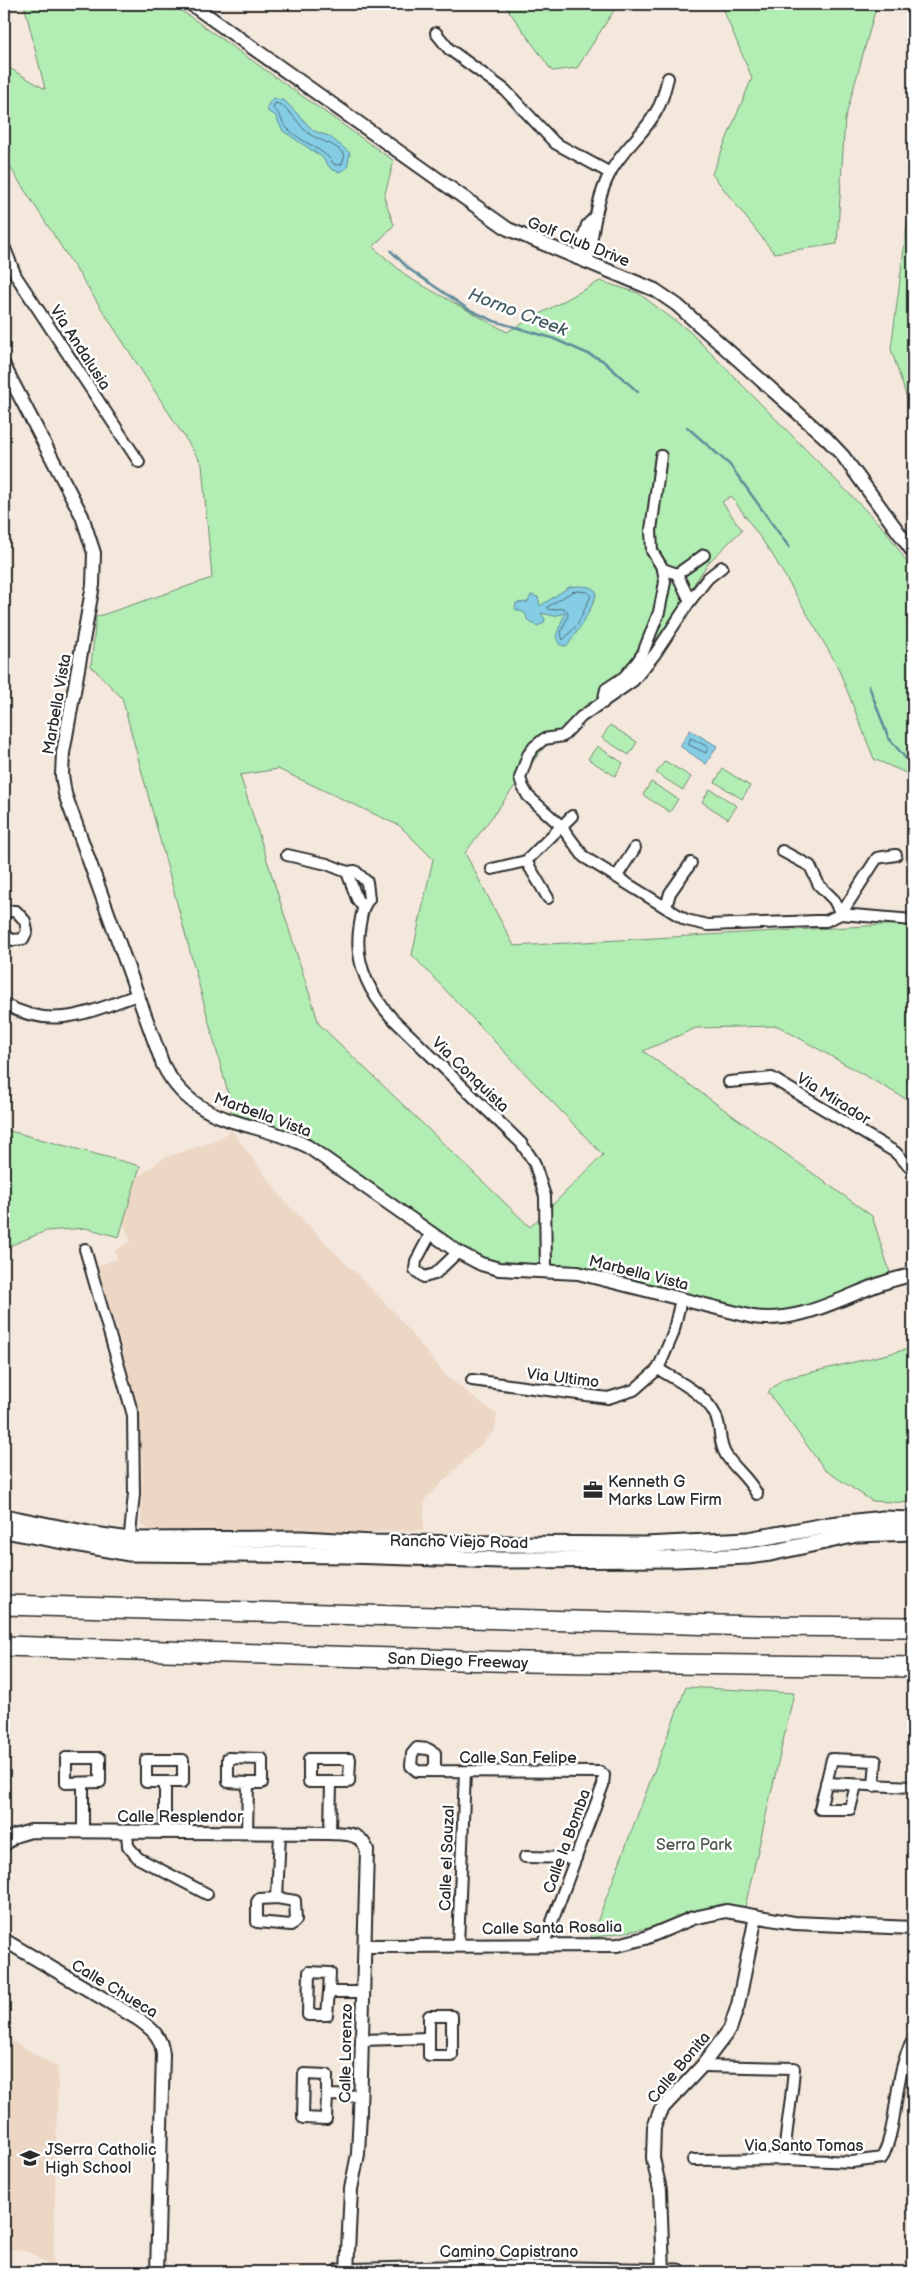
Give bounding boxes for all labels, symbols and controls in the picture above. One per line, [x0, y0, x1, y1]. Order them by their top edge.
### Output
street label: Golf Club Drive [524, 213, 633, 272]
water label: Horno Creek [465, 284, 572, 341]
street label: Via Andalusia [45, 302, 114, 394]
street label: Marbella Vista [39, 652, 76, 756]
street label: Via Conquista [427, 1034, 512, 1117]
street label: Via Mirador [793, 1069, 874, 1129]
street label: Marbella Vista [211, 1089, 314, 1142]
street label: Marbella Vista [587, 1252, 690, 1295]
street label: Via Ultimo [525, 1365, 600, 1392]
place label: Kenneth G Marks Law Firm [608, 1473, 722, 1510]
office icon: Kenneth G Marks Law Firm [582, 1479, 604, 1501]
street label: Rancho Viejo Road [389, 1532, 529, 1553]
street label: San Diego Freeway [387, 1650, 529, 1673]
street label: Calle San Felipe [459, 1749, 577, 1768]
street label: Calle la Bomba [540, 1787, 595, 1896]
street label: Calle el Sauzal [436, 1805, 459, 1911]
street label: Calle Resplendor [117, 1808, 243, 1827]
park label: Serra Park [656, 1836, 732, 1855]
street label: Calle Santa Rosalia [482, 1918, 622, 1939]
street label: Calle Chueca [68, 1956, 161, 2023]
street label: Calle Lorenzo [336, 2003, 357, 2103]
street label: Calle Bonita [644, 2028, 715, 2108]
street label: Via Santo Tomas [744, 2137, 864, 2156]
place label: JSerra Catholic High School [45, 2141, 157, 2178]
school or university icon: JSerra Catholic High School [19, 2147, 41, 2169]
street label: Camino Capistrano [440, 2243, 578, 2262]

